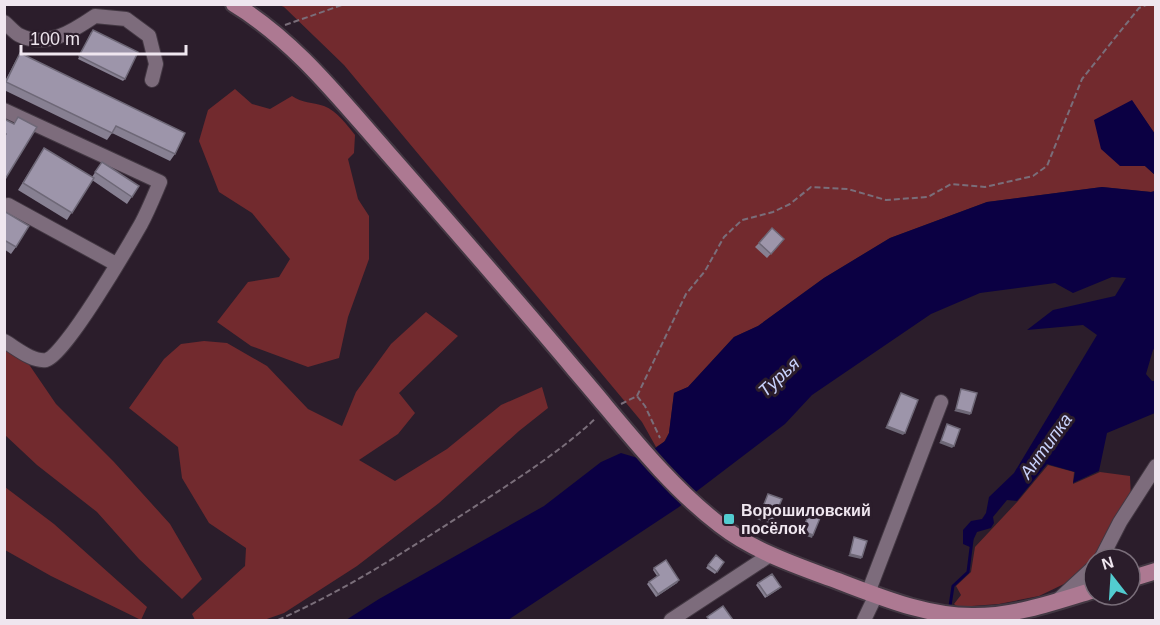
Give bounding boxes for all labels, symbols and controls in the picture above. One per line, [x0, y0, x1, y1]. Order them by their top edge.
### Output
scale bar [21, 18, 186, 56]
text: 100 m [30, 29, 80, 49]
water label: Турья [754, 353, 804, 401]
water label: Антипка [1015, 410, 1076, 483]
place label: Ворошиловский посёлок [741, 502, 871, 537]
marker: Ворошиловский посёлок [722, 512, 736, 526]
north arrow [1082, 547, 1142, 607]
text: N [1100, 553, 1116, 573]

